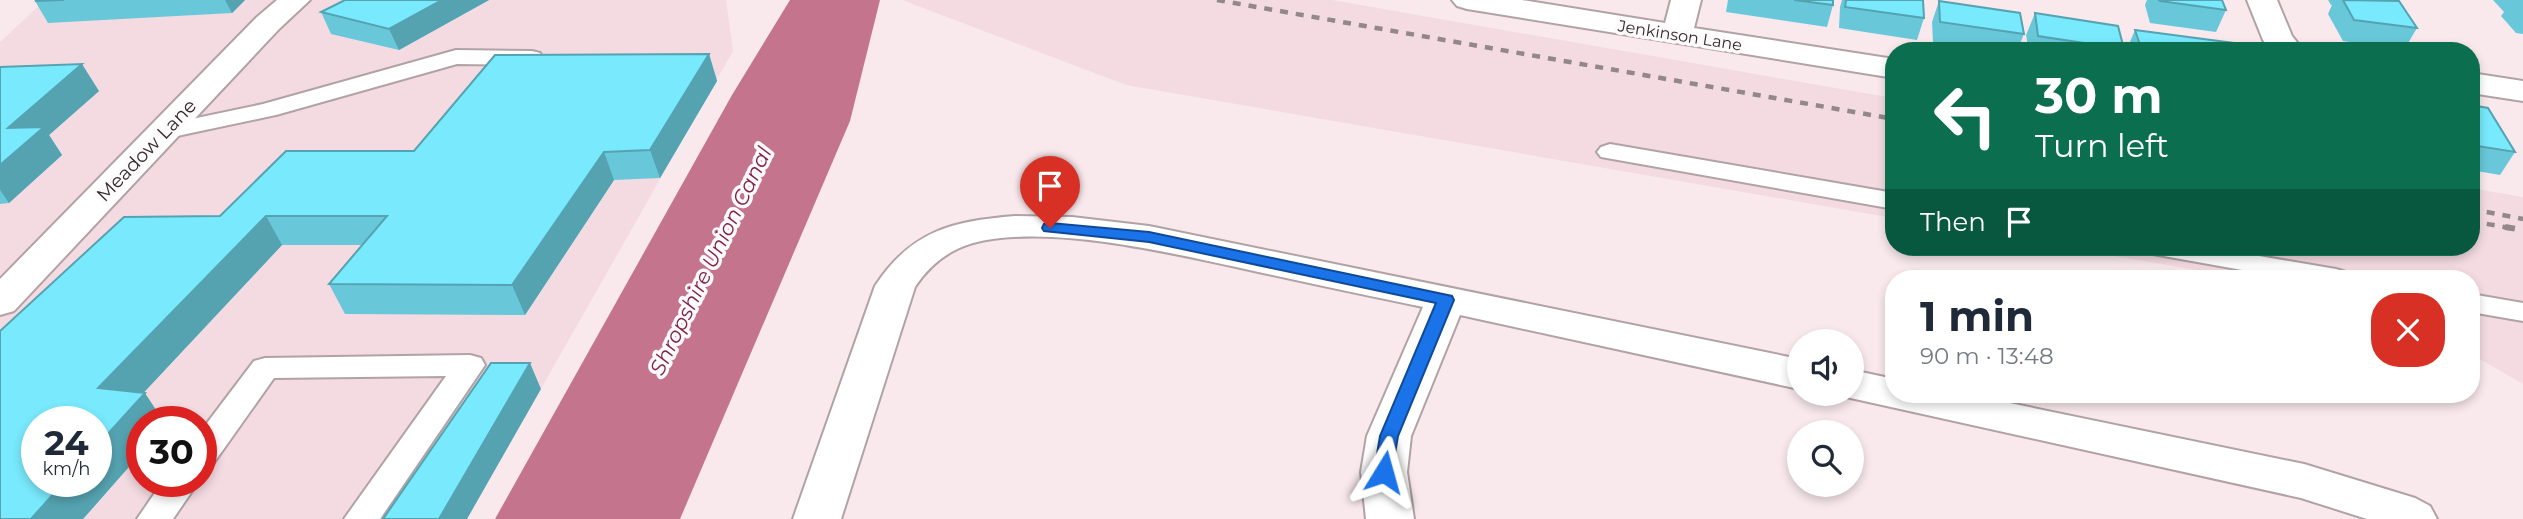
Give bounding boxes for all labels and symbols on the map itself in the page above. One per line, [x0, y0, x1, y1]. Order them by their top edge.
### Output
street label: Jenkinson Lane [1616, 16, 1743, 55]
street label: Meadow Lane [92, 94, 201, 206]
water label: Shropshire Union Canal [644, 142, 777, 379]
pin [1020, 156, 1080, 228]
speed limit sign: 30 [126, 406, 217, 497]
position arrow [1347, 435, 1421, 509]

